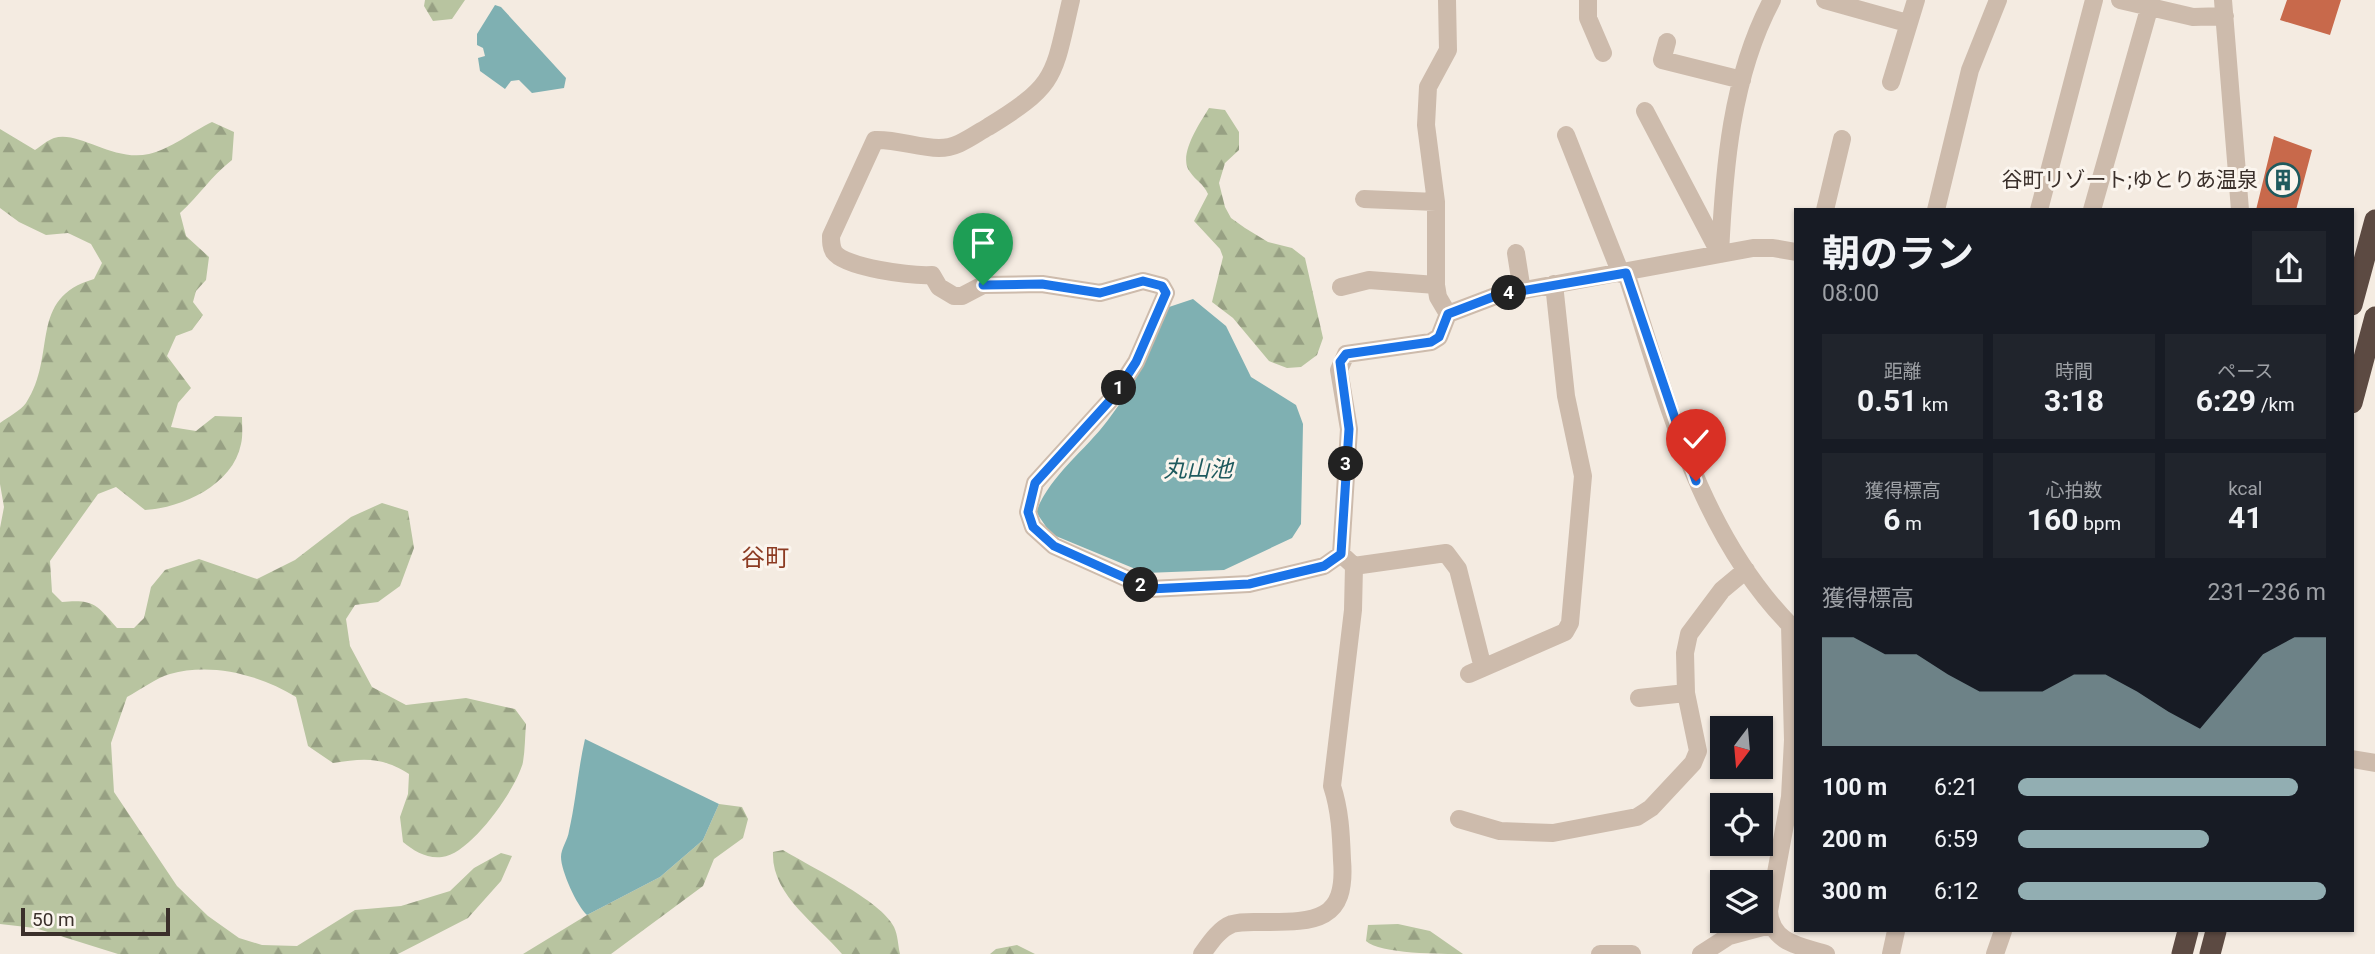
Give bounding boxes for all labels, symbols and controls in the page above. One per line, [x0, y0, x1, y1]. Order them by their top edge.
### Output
building icon: 谷町リゾート;ゆとりあ温泉 [2264, 161, 2302, 199]
place label: 谷町リゾート;ゆとりあ温泉 [2002, 168, 2258, 192]
pin [953, 213, 1013, 285]
icon: arrive [964, 224, 1002, 262]
button: share [2252, 231, 2326, 305]
text: 朝のラン [1822, 232, 1974, 276]
pin: 4 [1492, 276, 1526, 310]
text: 08:00 [1822, 280, 1879, 307]
text: 4 [1503, 281, 1514, 304]
text: 距離 [1884, 360, 1922, 383]
text: 時間 [2055, 360, 2093, 383]
text: ペース [2217, 360, 2273, 383]
pin: 1 [1102, 370, 1136, 406]
text: 1 [1113, 376, 1124, 399]
text: 0.51 [1857, 383, 1917, 418]
text: 3:18 [2044, 383, 2104, 418]
text: 6:29 [2196, 383, 2256, 418]
text: km [1917, 393, 1948, 416]
text: /km [2256, 393, 2295, 416]
pin [1666, 409, 1726, 481]
icon: check [1677, 420, 1715, 458]
pin: 3 [1328, 447, 1364, 482]
text: 3 [1340, 452, 1351, 475]
water label: 丸山池 [1164, 456, 1235, 483]
text: kcal [2228, 477, 2263, 500]
text: 獲得標高 [1865, 479, 1941, 502]
text: 心拍数 [2045, 479, 2103, 502]
text: 41 [2228, 500, 2263, 535]
text: 6 [1883, 502, 1901, 537]
text: 160 [2027, 502, 2078, 537]
text: m [1901, 512, 1922, 535]
text: bpm [2078, 512, 2121, 535]
district label: 谷町 [741, 544, 789, 572]
pin: 2 [1124, 568, 1158, 602]
text: 2 [1135, 573, 1146, 596]
text: 231–236 m [2207, 579, 2326, 606]
text: 獲得標高 [1822, 585, 1914, 612]
north arrow [1710, 716, 1773, 779]
map controls [1710, 716, 1773, 933]
text: 100 m [1822, 774, 1887, 801]
text: 6:21 [1934, 774, 1978, 801]
button: locate [1710, 793, 1773, 856]
text: 200 m [1822, 826, 1887, 853]
text: 6:59 [1934, 826, 1978, 853]
button: layers [1710, 870, 1773, 933]
text: 300 m [1822, 878, 1887, 905]
text: 6:12 [1934, 878, 1978, 905]
scale bar [21, 905, 170, 937]
text: 50 m [32, 908, 75, 931]

